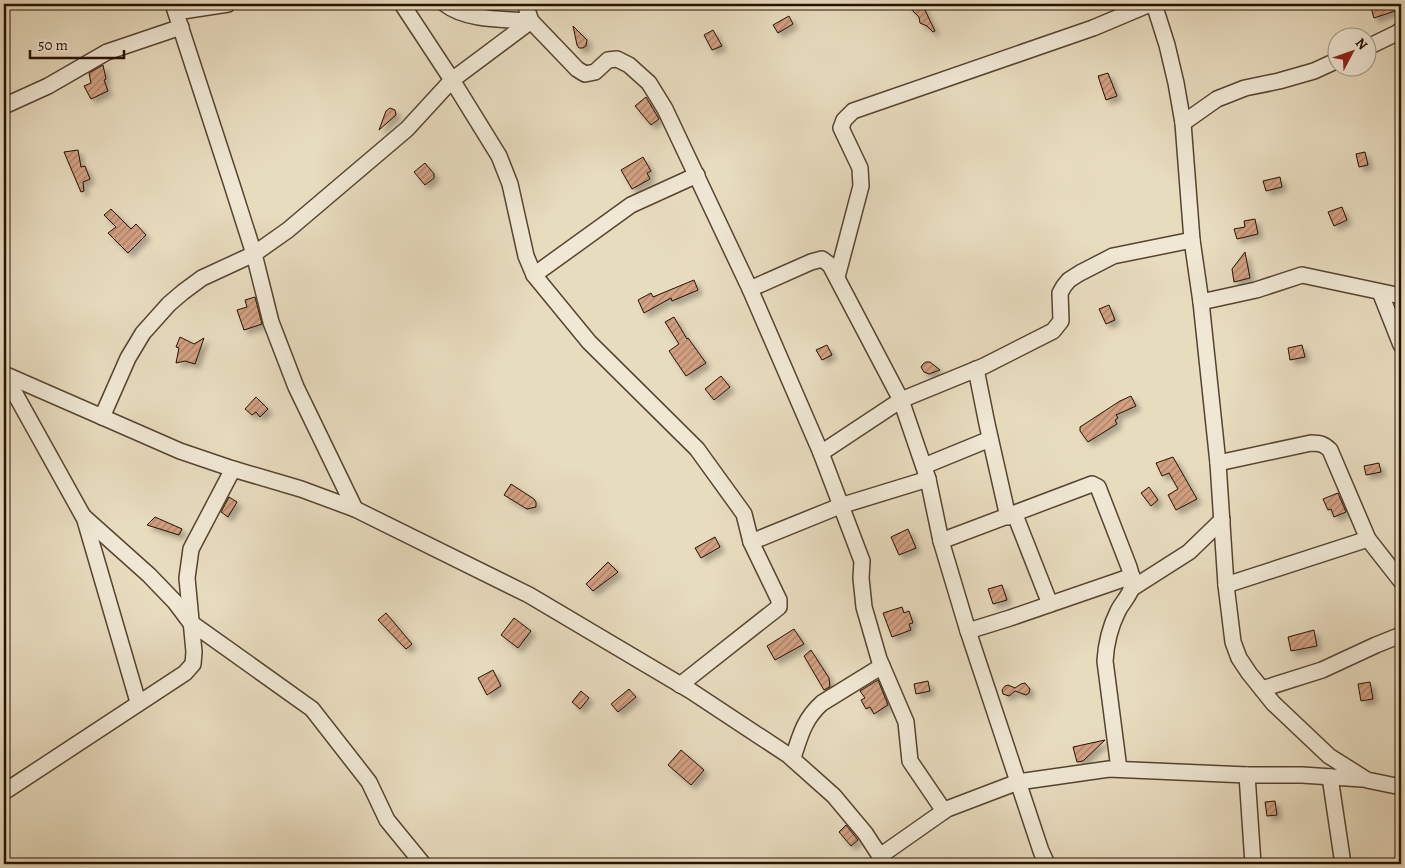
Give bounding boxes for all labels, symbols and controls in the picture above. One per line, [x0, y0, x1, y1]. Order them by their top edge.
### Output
scale bar [30, 28, 124, 60]
north arrow [1328, 28, 1378, 78]
text: N [1351, 34, 1372, 54]
text: 50 m [38, 35, 68, 55]

